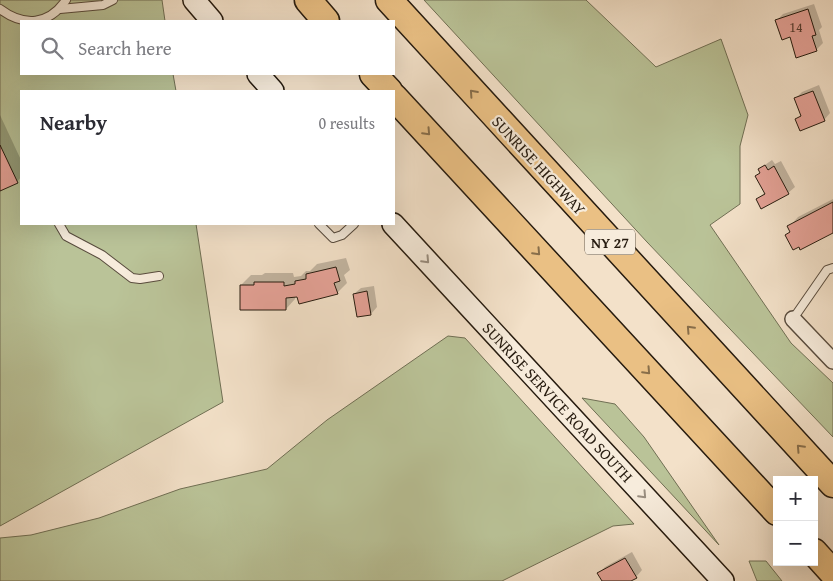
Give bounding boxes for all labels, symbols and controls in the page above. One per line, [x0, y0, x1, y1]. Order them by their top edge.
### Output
house number: 14 [789, 17, 803, 37]
search box [20, 20, 395, 75]
icon: search [38, 34, 66, 62]
text: Search here [78, 34, 172, 62]
one-way arrow [470, 90, 479, 99]
text: Nearby [40, 107, 107, 138]
street label: SUNRISE HIGHWAY [487, 110, 592, 220]
text: 0 results [318, 111, 375, 135]
one-way arrow [421, 127, 430, 136]
road number: NY 27 [585, 230, 635, 254]
one-way arrow [531, 246, 540, 255]
one-way arrow [420, 254, 429, 263]
street label: SUNRISE SERVICE ROAD SOUTH [477, 316, 639, 488]
one-way arrow [687, 325, 696, 334]
one-way arrow [641, 366, 650, 375]
one-way arrow [797, 445, 806, 454]
map controls [773, 476, 818, 566]
button: + [773, 476, 818, 521]
one-way arrow [637, 489, 646, 498]
button: − [773, 521, 818, 566]

